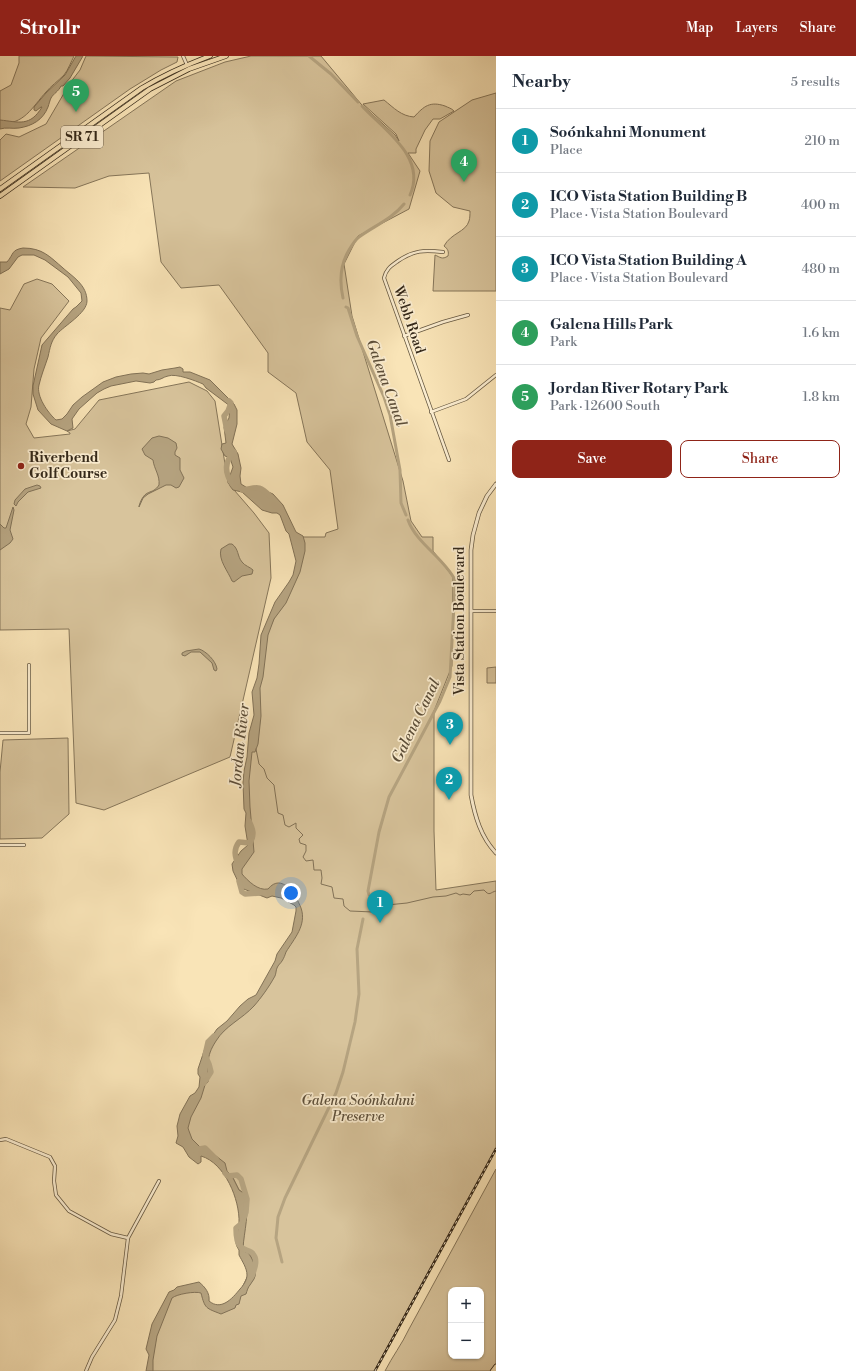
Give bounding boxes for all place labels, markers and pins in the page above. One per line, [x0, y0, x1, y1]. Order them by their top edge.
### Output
pin: 5 [63, 79, 89, 112]
pin: 4 [451, 149, 477, 182]
place label: Riverbend Golf Course [29, 449, 108, 483]
marker: Riverbend Golf Course [16, 461, 26, 471]
pin: 3 [437, 712, 463, 745]
pin: 2 [436, 767, 462, 800]
pin: 1 [367, 890, 393, 923]

